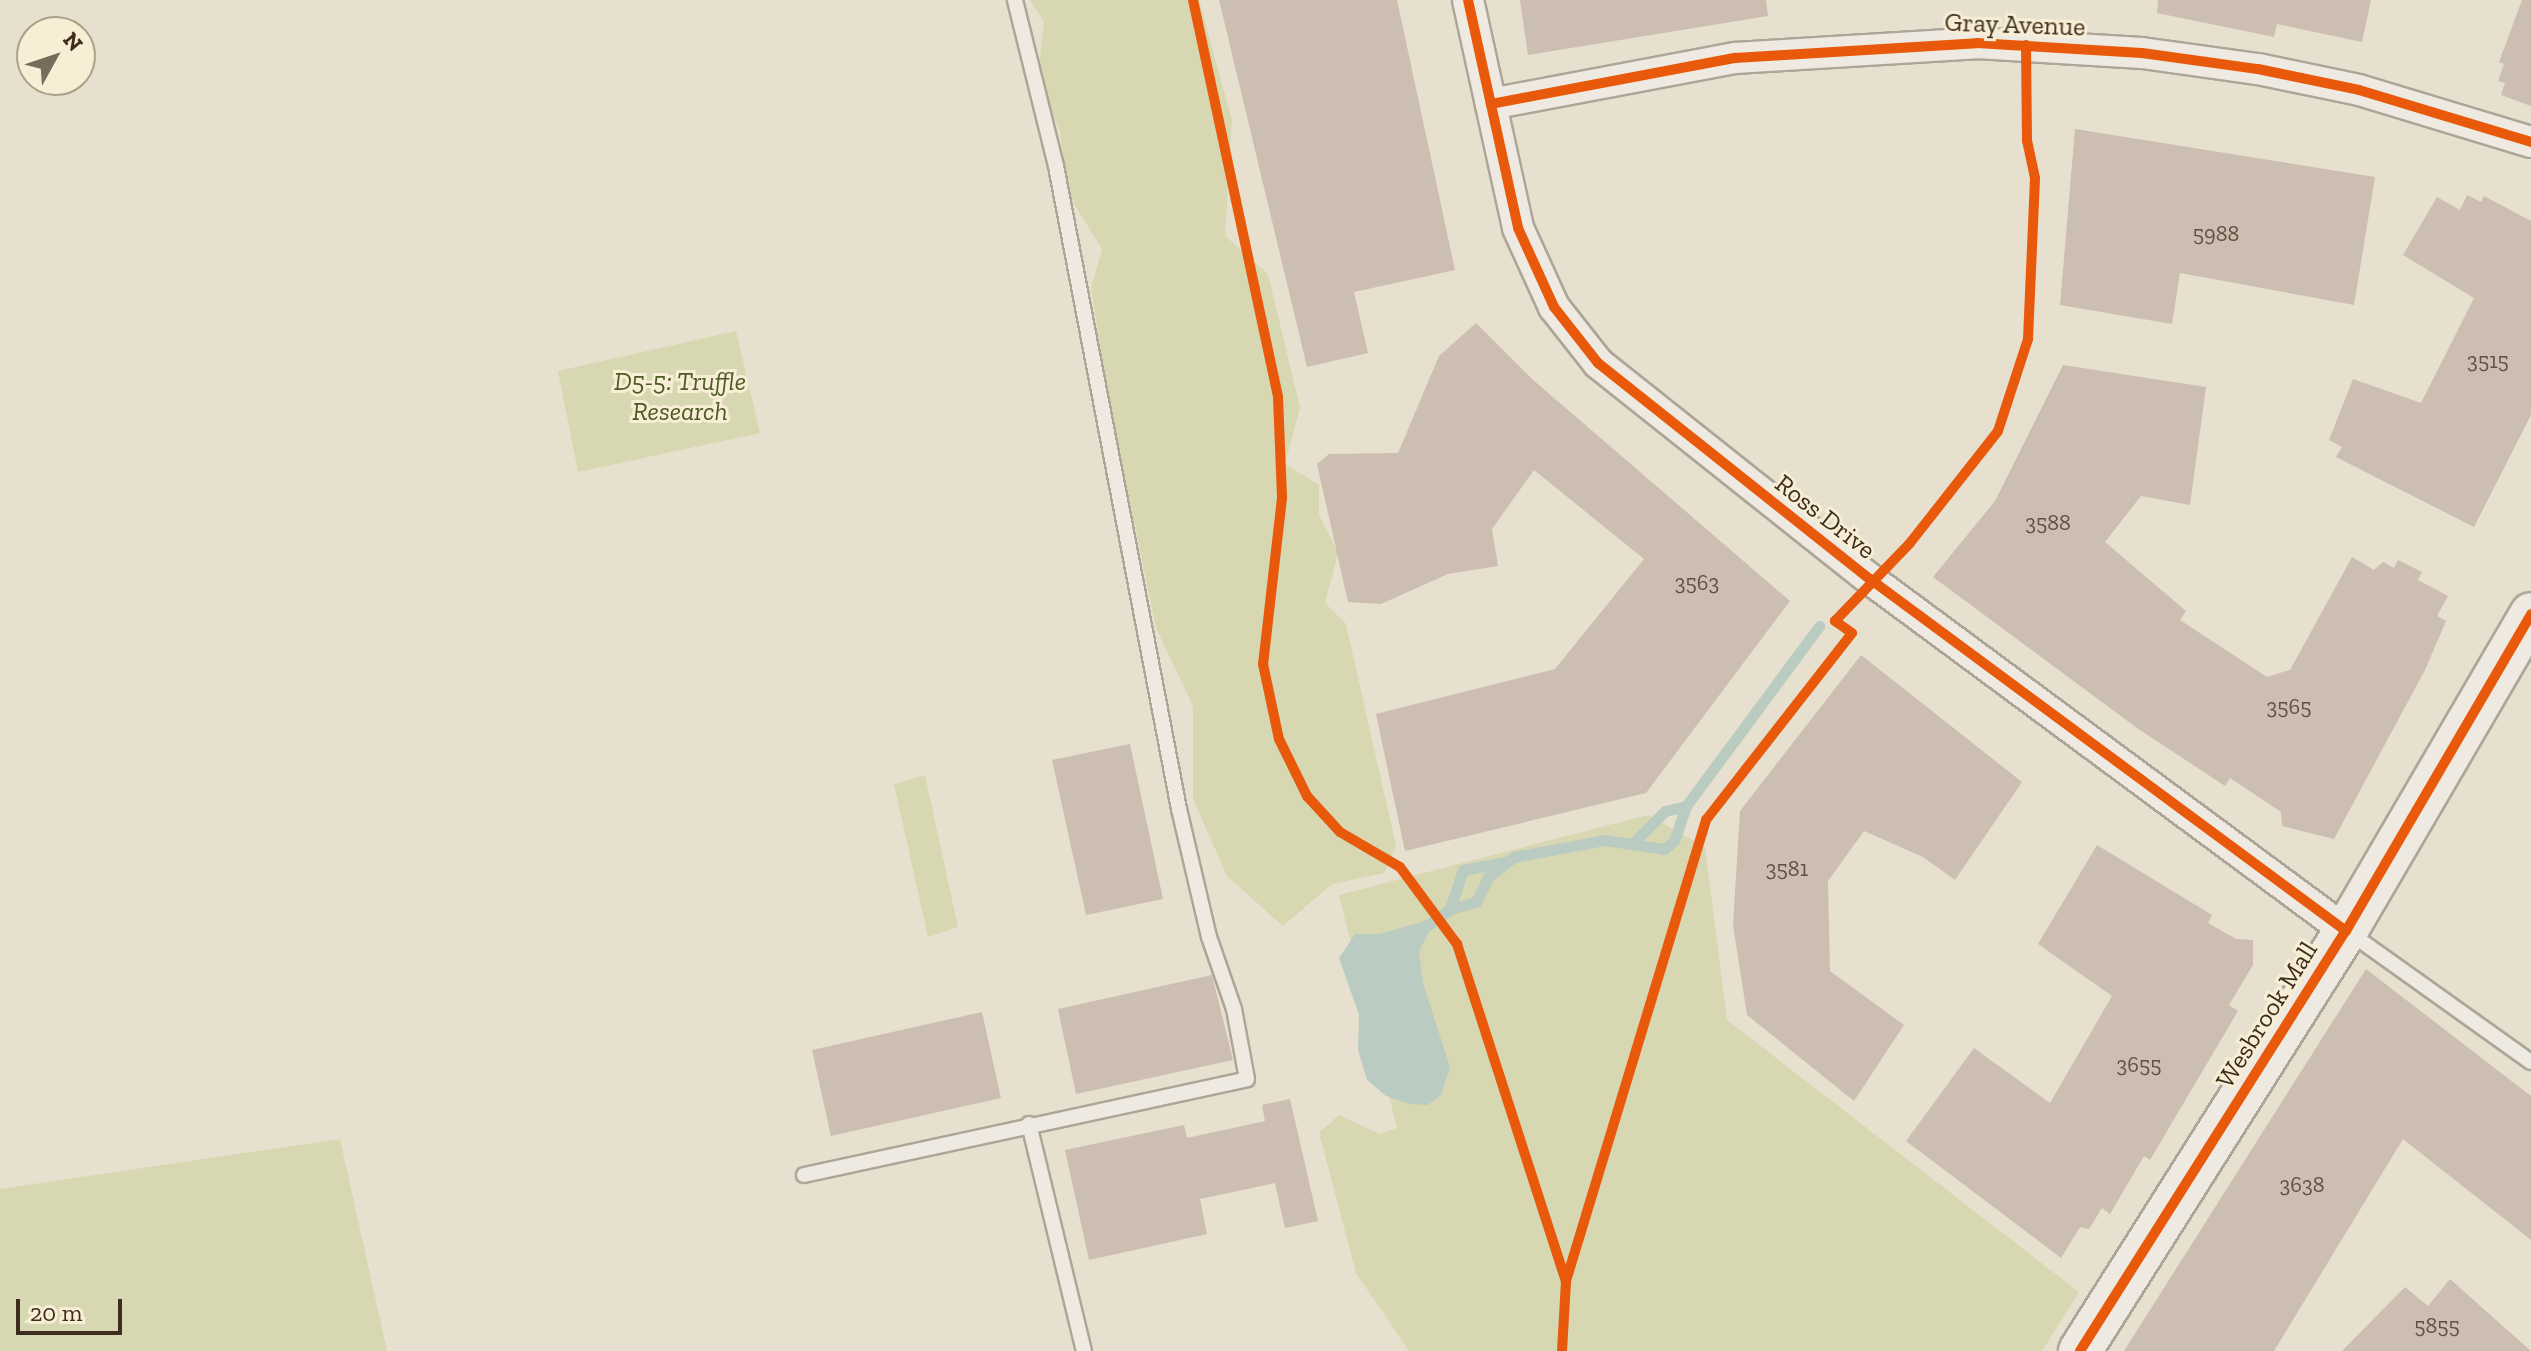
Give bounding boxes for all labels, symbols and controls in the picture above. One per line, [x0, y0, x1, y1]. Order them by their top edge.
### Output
street label: Gray Avenue [1943, 7, 2087, 43]
north arrow [16, 16, 96, 96]
text: N [58, 26, 89, 57]
house number: 5988 [2193, 221, 2239, 247]
house number: 3515 [2467, 348, 2509, 374]
park label: D5-5: Truffle Research [614, 366, 746, 428]
street label: Ross Drive [1769, 468, 1881, 566]
house number: 3588 [2025, 510, 2071, 536]
house number: 3563 [1675, 570, 1719, 596]
house number: 3565 [2267, 694, 2311, 720]
house number: 3581 [1766, 856, 1808, 882]
street label: Wesbrook Mall [2210, 936, 2324, 1094]
house number: 3655 [2117, 1052, 2161, 1078]
house number: 3638 [2279, 1172, 2325, 1198]
scale bar [20, 1283, 126, 1333]
text: 20 m [30, 1298, 82, 1327]
house number: 5855 [2414, 1313, 2460, 1339]

